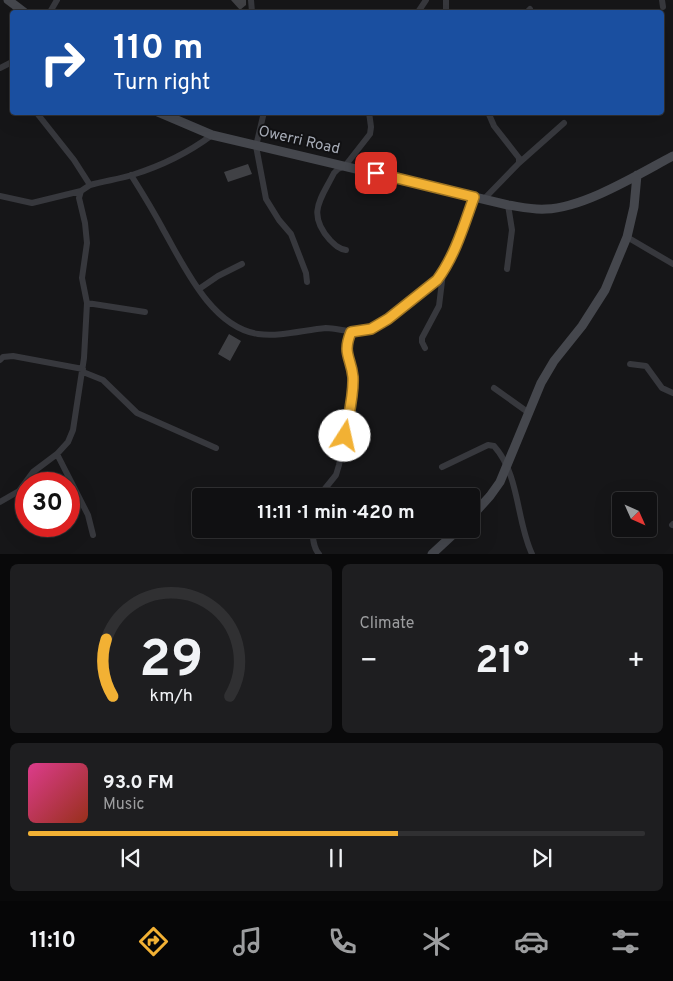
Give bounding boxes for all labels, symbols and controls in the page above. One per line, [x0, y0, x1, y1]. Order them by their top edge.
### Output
text: 110 m [113, 27, 203, 71]
icon: right [30, 30, 95, 95]
text: Turn right [113, 70, 210, 97]
street label: Owerri Road [256, 122, 342, 160]
pin [355, 152, 397, 194]
icon: arrive [362, 159, 390, 187]
position arrow [318, 409, 370, 461]
speed limit sign: 30 [15, 472, 80, 537]
north arrow [612, 492, 658, 538]
map controls [612, 492, 657, 537]
text: 11:11 · 1 min · 420 m [257, 501, 415, 525]
text: Climate [360, 614, 414, 634]
text: 29 [139, 629, 203, 695]
text: 21° [475, 638, 529, 687]
text: − [360, 644, 378, 680]
text: + [627, 644, 645, 680]
text: km/h [149, 685, 192, 708]
text: 93.0 FM [103, 771, 174, 795]
text: Music [103, 795, 144, 815]
icon: previous [117, 844, 145, 872]
icon: pause [322, 844, 350, 872]
icon: next [528, 844, 556, 872]
icon: directions [136, 924, 171, 959]
icon: music [230, 924, 265, 959]
icon: phone [325, 924, 360, 959]
icon: climate [419, 924, 454, 959]
icon: car [514, 924, 549, 959]
icon: filters [608, 924, 643, 959]
text: 11:10 [30, 928, 76, 955]

